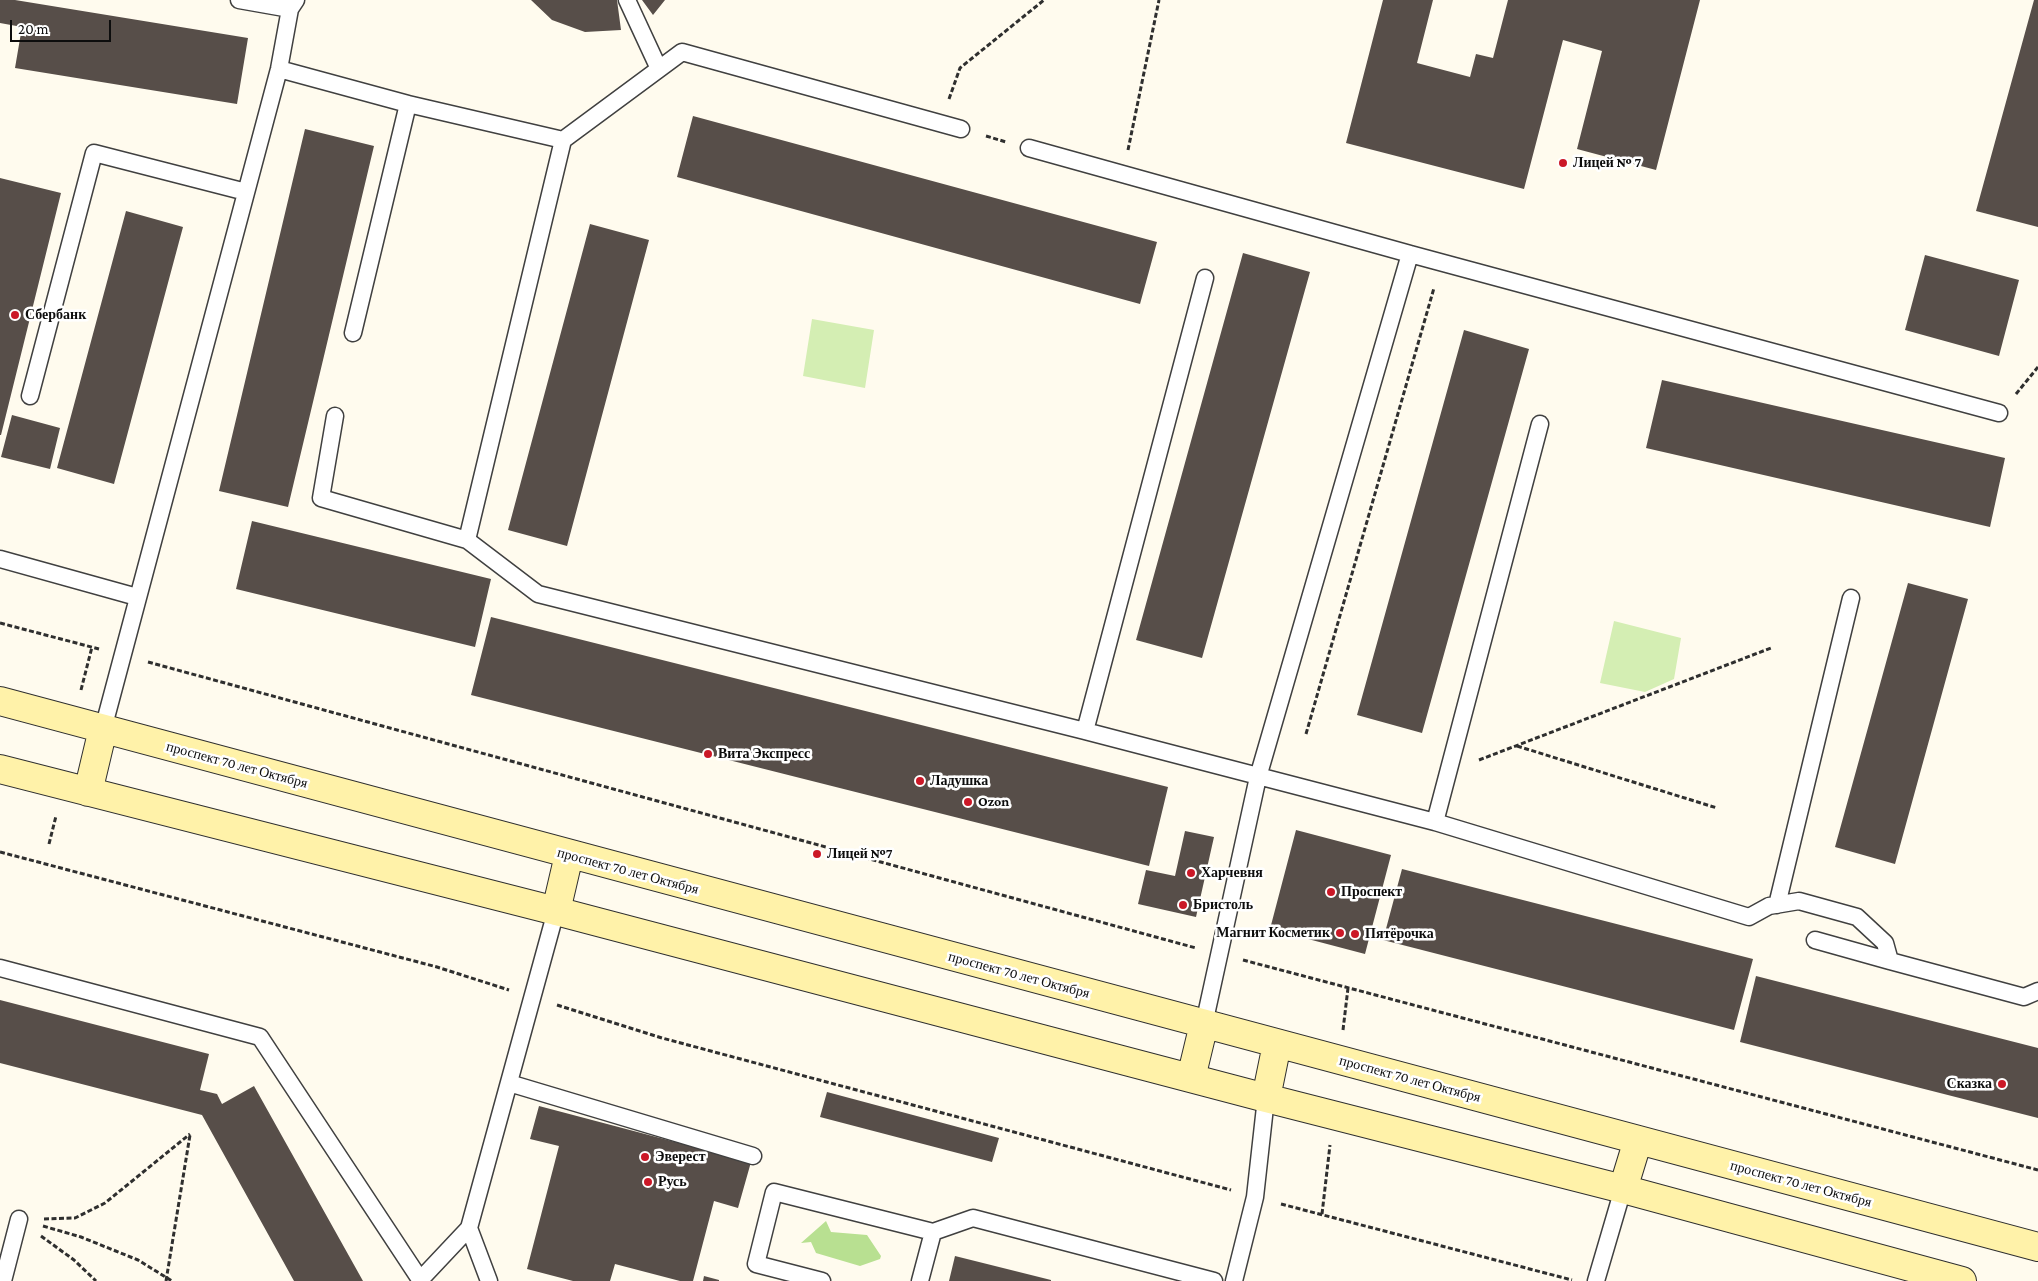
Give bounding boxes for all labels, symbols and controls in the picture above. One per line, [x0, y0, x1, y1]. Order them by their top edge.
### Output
scale bar [12, 10, 114, 42]
text: 20 m [18, 21, 49, 37]
place label: Лицей № 7 [1573, 155, 1641, 171]
marker: Лицей № 7 [1557, 157, 1569, 169]
place label: Сбербанк [25, 307, 86, 323]
marker: Сбербанк [9, 309, 21, 321]
street label: проспект 70 лет Октября [165, 738, 309, 792]
place label: Вита Экспресс [718, 746, 810, 762]
marker: Вита Экспресс [702, 748, 714, 760]
place label: Ладушка [930, 773, 988, 789]
marker: Ладушка [914, 775, 926, 787]
place label: Ozon [978, 794, 1009, 810]
marker: Ozon [962, 796, 974, 808]
street label: проспект 70 лет Октября [556, 844, 700, 898]
place label: Лицей №7 [827, 846, 893, 862]
marker: Лицей №7 [811, 848, 823, 860]
place label: Харчевня [1201, 865, 1263, 881]
marker: Харчевня [1185, 867, 1197, 879]
place label: Проспект [1341, 884, 1402, 900]
marker: Проспект [1325, 886, 1337, 898]
place label: Бристоль [1193, 897, 1253, 913]
marker: Бристоль [1177, 899, 1189, 911]
place label: Магнит Косметик [1216, 925, 1330, 941]
place label: Пятёрочка [1365, 926, 1434, 942]
marker: Магнит Косметик [1334, 927, 1346, 939]
marker: Пятёрочка [1349, 928, 1361, 940]
street label: проспект 70 лет Октября [947, 948, 1091, 1002]
street label: проспект 70 лет Октября [1338, 1052, 1482, 1106]
place label: Сказка [1947, 1076, 1992, 1092]
marker: Сказка [1996, 1078, 2008, 1090]
place label: Эверест [655, 1149, 706, 1165]
marker: Эверест [639, 1151, 651, 1163]
street label: проспект 70 лет Октября [1729, 1157, 1873, 1211]
place label: Русь [658, 1174, 687, 1190]
marker: Русь [642, 1176, 654, 1188]

